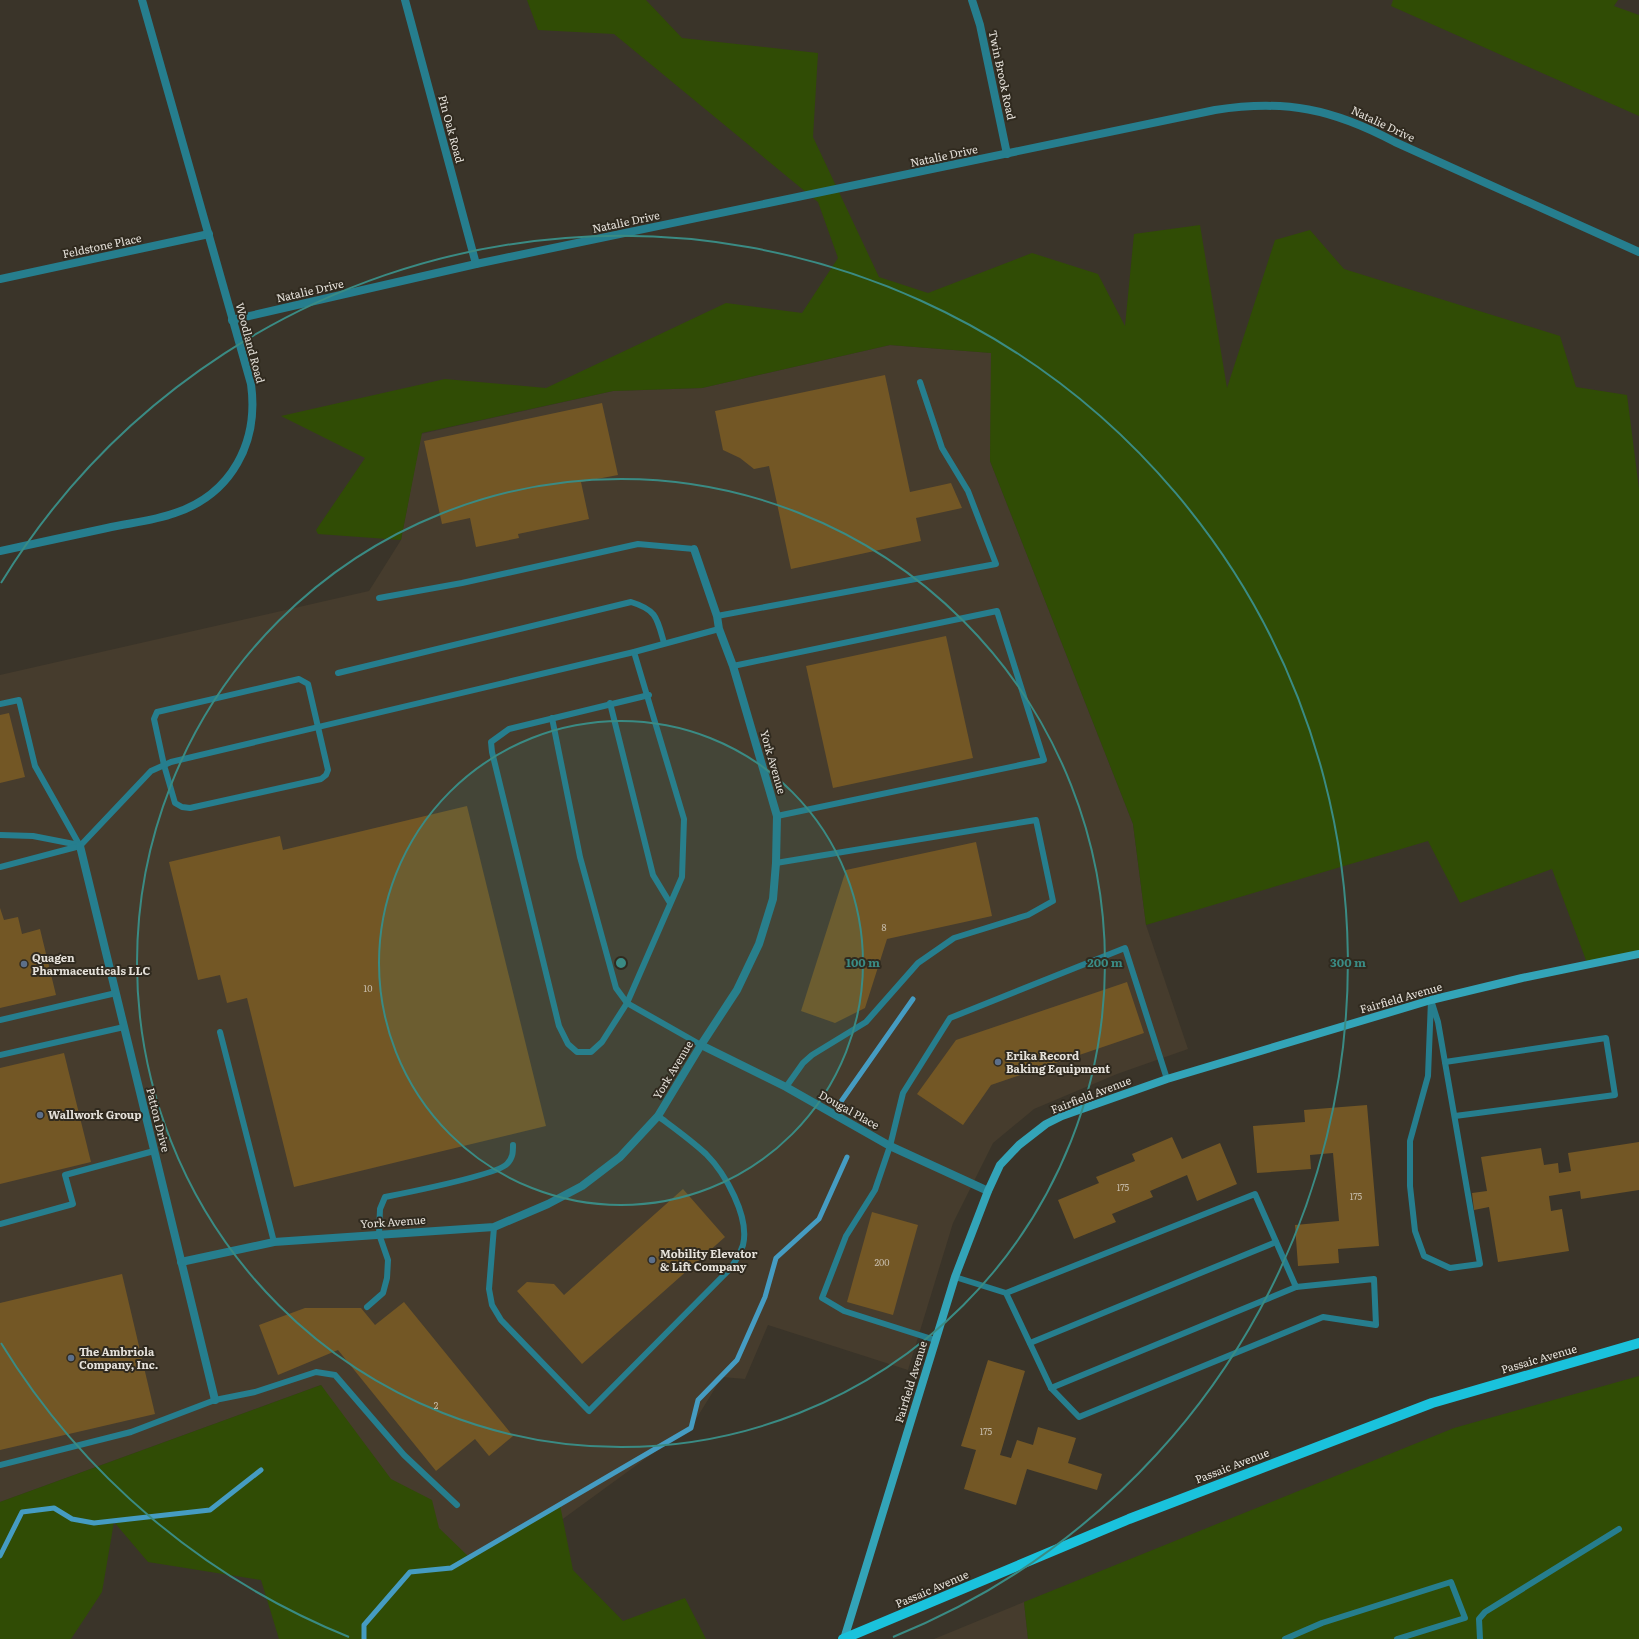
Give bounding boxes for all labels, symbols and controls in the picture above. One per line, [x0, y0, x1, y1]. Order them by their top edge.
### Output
street label: Twin Brook Road [986, 28, 1020, 121]
street label: Pin Oak Road [435, 93, 469, 165]
street label: Natalie Drive [1349, 101, 1418, 145]
street label: Natalie Drive [909, 140, 979, 170]
street label: Natalie Drive [591, 206, 661, 236]
street label: Feldstone Place [61, 229, 143, 261]
street label: Natalie Drive [275, 274, 345, 306]
street label: Woodland Road [232, 301, 270, 385]
street label: York Avenue [757, 728, 791, 796]
house number: 8 [882, 920, 887, 934]
place label: Quagen Pharmaceuticals LLC [32, 949, 150, 978]
text: 100 m [846, 953, 880, 971]
text: 200 m [1087, 953, 1123, 971]
text: 300 m [1330, 953, 1366, 971]
centre of rings [614, 956, 628, 970]
marker: Quagen Pharmaceuticals LLC [19, 959, 29, 969]
street label: Fairfield Avenue [1358, 978, 1444, 1016]
house number: 10 [364, 981, 372, 995]
street label: York Avenue [648, 1037, 696, 1102]
place label: Erika Record Baking Equipment [1006, 1047, 1110, 1076]
marker: Erika Record Baking Equipment [993, 1057, 1003, 1067]
street label: Fairfield Avenue [1048, 1071, 1133, 1117]
street label: Patton Drive [143, 1086, 175, 1154]
street label: Dougal Place [816, 1086, 883, 1132]
place label: Wallwork Group [48, 1106, 141, 1122]
marker: Wallwork Group [35, 1110, 45, 1120]
house number: 175 [1117, 1180, 1130, 1194]
house number: 175 [1350, 1189, 1363, 1203]
street label: York Avenue [360, 1211, 427, 1231]
place label: Mobility Elevator & Lift Company [660, 1245, 757, 1274]
marker: Mobility Elevator & Lift Company [647, 1255, 657, 1265]
house number: 200 [875, 1255, 889, 1269]
street label: Fairfield Avenue [890, 1339, 930, 1425]
street label: Passaic Avenue [1499, 1339, 1579, 1377]
place label: The Ambriola Company, Inc. [79, 1343, 158, 1372]
marker: The Ambriola Company, Inc. [66, 1353, 76, 1363]
house number: 2 [434, 1398, 439, 1412]
house number: 175 [980, 1424, 993, 1438]
street label: Passaic Avenue [1192, 1443, 1271, 1487]
street label: Passaic Avenue [892, 1565, 971, 1611]

